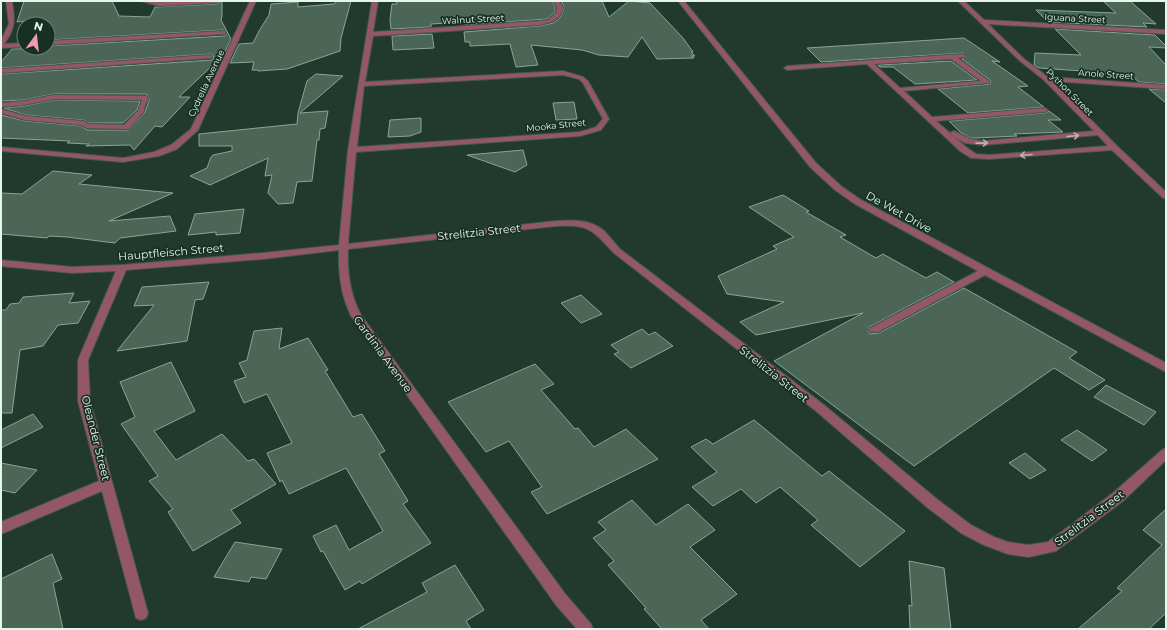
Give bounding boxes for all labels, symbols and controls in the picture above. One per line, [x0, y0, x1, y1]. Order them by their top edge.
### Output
street label: Iguana Street [1044, 11, 1106, 25]
street label: Walnut Street [441, 12, 505, 26]
north arrow [16, 16, 56, 56]
text: N [32, 18, 45, 34]
street label: Cydrella Avenue [186, 47, 227, 118]
street label: Python Street [1044, 66, 1096, 118]
street label: Anole Street [1078, 67, 1134, 81]
street label: Mooka Street [526, 116, 587, 134]
one-way arrow [1066, 132, 1079, 140]
one-way arrow [975, 139, 988, 146]
one-way arrow [1020, 151, 1033, 158]
street label: De Wet Drive [864, 188, 935, 236]
street label: Strelitzia Street [437, 221, 522, 243]
street label: Hauptfleisch Street [118, 240, 225, 264]
street label: Gardinia Avenue [351, 313, 416, 395]
street label: Strelitzia Street [737, 343, 812, 406]
street label: Oleander Street [79, 394, 113, 483]
street label: Strelitzia Street [1051, 487, 1127, 549]

